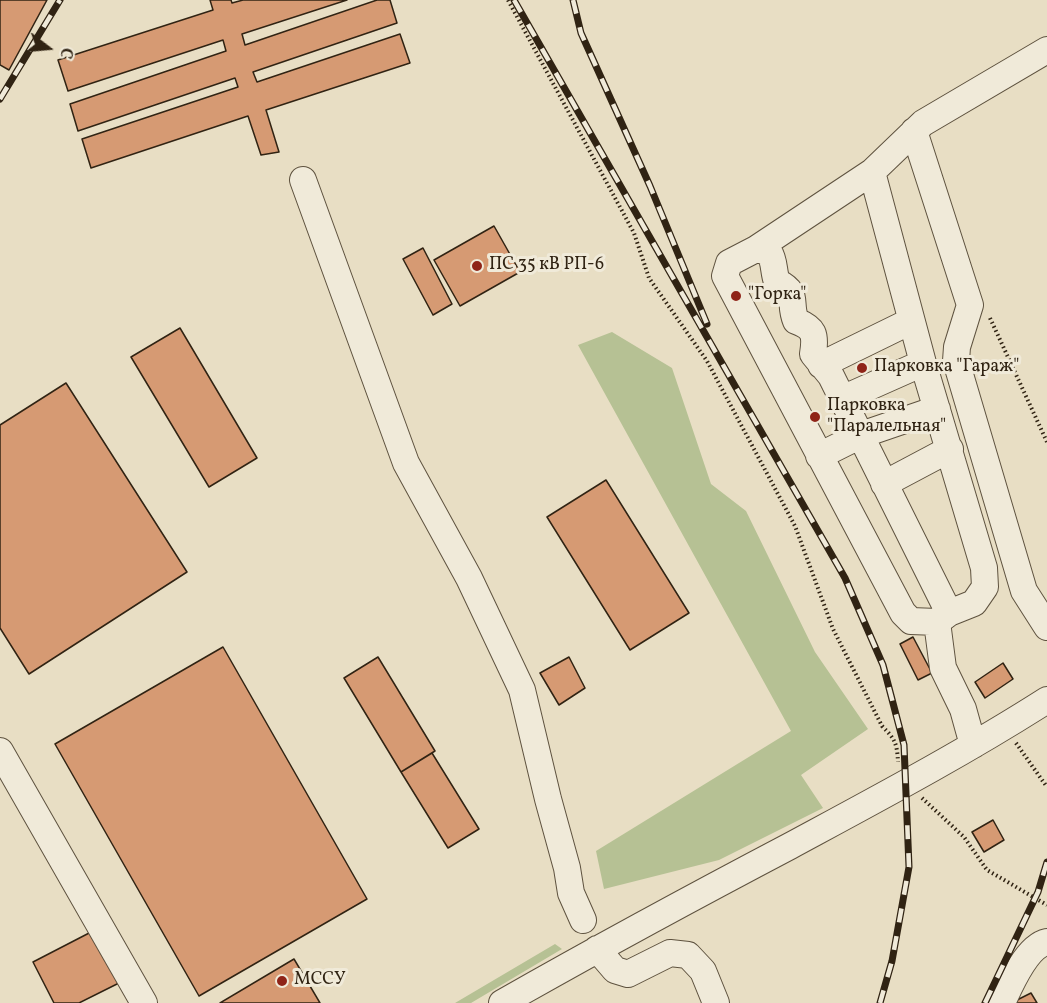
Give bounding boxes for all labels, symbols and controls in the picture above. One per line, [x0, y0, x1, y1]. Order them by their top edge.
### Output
north arrow [18, 18, 78, 78]
text: С [53, 45, 77, 61]
place label: ПС 35 кВ РП-6 [489, 255, 604, 277]
marker: ПС 35 кВ РП-6 [470, 259, 484, 273]
place label: "Горка" [748, 285, 806, 307]
marker: "Горка" [729, 289, 743, 303]
place label: Парковка "Гараж" [874, 357, 1019, 379]
marker: Парковка "Гараж" [855, 361, 869, 375]
place label: Парковка "Паралельная" [827, 396, 946, 438]
marker: Парковка "Паралельная" [808, 410, 822, 424]
place label: МССУ [294, 970, 346, 992]
marker: МССУ [275, 974, 289, 988]

